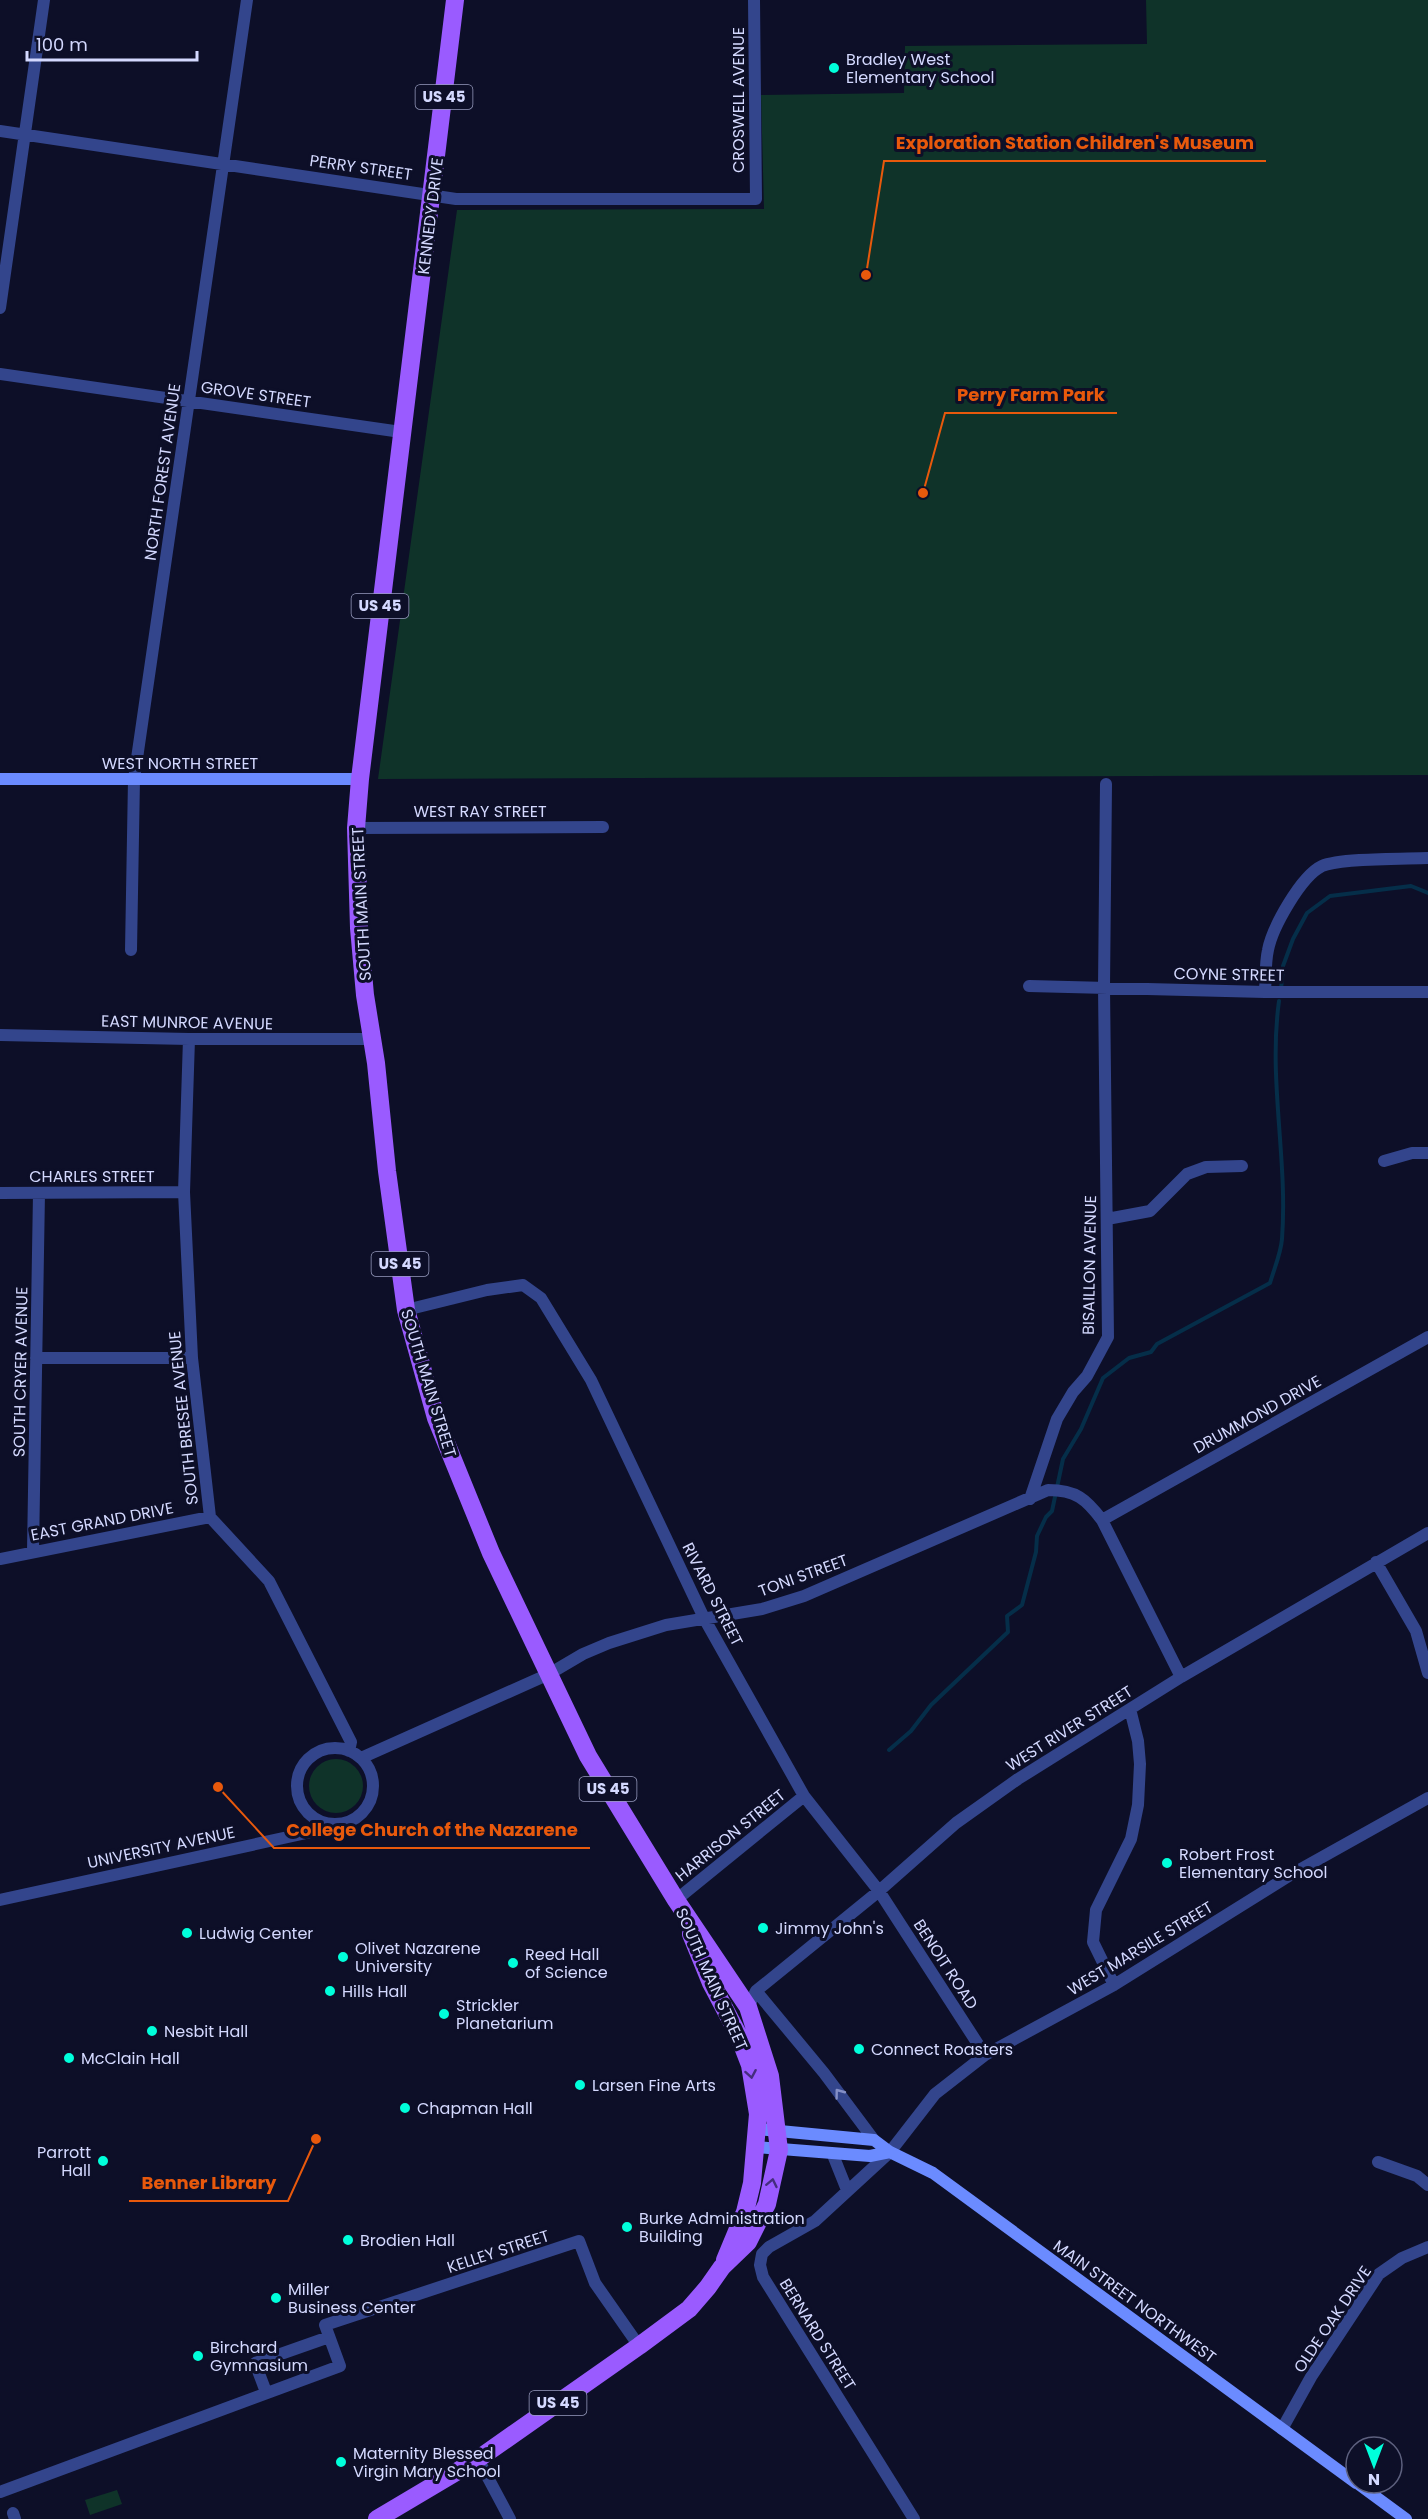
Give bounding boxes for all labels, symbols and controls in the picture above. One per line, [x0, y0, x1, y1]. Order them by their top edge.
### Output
scale bar [27, 24, 196, 62]
street label: CROSWELL AVENUE [727, 27, 750, 173]
text: 100 m [36, 32, 88, 57]
place label: Bradley West Elementary School [846, 48, 994, 89]
marker: Bradley West Elementary School [827, 61, 841, 75]
road number: US 45 [416, 85, 472, 109]
callout: Exploration Station Children's Museum [884, 125, 1266, 161]
text: Exploration Station Children's Museum [896, 130, 1254, 155]
street label: PERRY STREET [308, 149, 414, 186]
street label: KENNEDY DRIVE [412, 156, 449, 276]
street label: GROVE STREET [199, 375, 313, 414]
callout: Perry Farm Park [945, 377, 1117, 413]
street label: NORTH FOREST AVENUE [139, 382, 186, 562]
text: Perry Farm Park [957, 382, 1106, 407]
road number: US 45 [352, 594, 409, 618]
street label: WEST NORTH STREET [102, 752, 259, 775]
street label: WEST RAY STREET [413, 800, 547, 823]
street label: SOUTH MAIN STREET [346, 826, 377, 981]
street label: COYNE STREET [1173, 962, 1285, 987]
street label: EAST MUNROE AVENUE [101, 1010, 273, 1035]
street label: CHARLES STREET [29, 1165, 155, 1188]
street label: BISAILLON AVENUE [1077, 1195, 1102, 1335]
road number: US 45 [372, 1252, 428, 1276]
street label: SOUTH CRYER AVENUE [8, 1287, 33, 1457]
street label: SOUTH MAIN STREET [395, 1306, 462, 1460]
street label: SOUTH BRESEE AVENUE [163, 1330, 204, 1506]
street label: DRUMMOND DRIVE [1189, 1370, 1325, 1459]
street label: EAST GRAND DRIVE [29, 1496, 176, 1547]
street label: RIVARD STREET [677, 1538, 749, 1650]
street label: TONI STREET [755, 1549, 851, 1602]
street label: WEST RIVER STREET [1001, 1680, 1137, 1777]
road number: US 45 [580, 1777, 636, 1801]
street label: HARRISON STREET [670, 1784, 790, 1887]
callout: College Church of the Nazarene [274, 1812, 590, 1848]
text: College Church of the Nazarene [286, 1817, 578, 1842]
street label: UNIVERSITY AVENUE [85, 1821, 237, 1874]
place label: Robert Frost Elementary School [1179, 1843, 1327, 1884]
marker: Robert Frost Elementary School [1160, 1856, 1174, 1870]
street label: WEST MARSILE STREET [1063, 1896, 1218, 2001]
street label: SOUTH MAIN STREET [670, 1904, 753, 2054]
street label: BENOIT ROAD [908, 1915, 983, 2014]
place label: Jimmy John's [775, 1917, 884, 1940]
marker: Jimmy John's [756, 1921, 770, 1935]
place label: Ludwig Center [199, 1922, 313, 1945]
marker: Ludwig Center [180, 1926, 194, 1940]
place label: Olivet Nazarene University [355, 1937, 481, 1978]
place label: Reed Hall of Science [525, 1943, 608, 1984]
marker: Olivet Nazarene University [336, 1950, 350, 1964]
marker: Reed Hall of Science [506, 1956, 520, 1970]
place label: Hills Hall [342, 1980, 407, 2003]
marker: Hills Hall [323, 1984, 337, 1998]
place label: Strickler Planetarium [456, 1994, 553, 2035]
marker: Strickler Planetarium [437, 2007, 451, 2021]
place label: Nesbit Hall [164, 2020, 248, 2043]
marker: Nesbit Hall [145, 2024, 159, 2038]
place label: Connect Roasters [871, 2038, 1013, 2061]
marker: Connect Roasters [852, 2042, 866, 2056]
place label: McClain Hall [81, 2047, 180, 2070]
marker: McClain Hall [62, 2051, 76, 2065]
one-way arrow [745, 2070, 757, 2079]
place label: Larsen Fine Arts [592, 2074, 716, 2097]
marker: Larsen Fine Arts [573, 2078, 587, 2092]
one-way arrow [836, 2089, 847, 2100]
place label: Chapman Hall [417, 2097, 533, 2120]
marker: Chapman Hall [398, 2101, 412, 2115]
place label: Parrott Hall [37, 2141, 91, 2182]
marker: Parrott Hall [96, 2154, 110, 2168]
callout: Benner Library [129, 2165, 288, 2201]
text: Benner Library [142, 2170, 277, 2195]
one-way arrow [765, 2178, 778, 2188]
place label: Burke Administration Building [639, 2207, 805, 2248]
marker: Burke Administration Building [620, 2220, 634, 2234]
street label: KELLEY STREET [444, 2224, 553, 2279]
place label: Brodien Hall [360, 2229, 455, 2252]
marker: Brodien Hall [341, 2233, 355, 2247]
street label: MAIN STREET NORTHWEST [1049, 2234, 1221, 2369]
street label: OLDE OAK DRIVE [1288, 2261, 1377, 2377]
street label: BERNARD STREET [774, 2274, 861, 2395]
place label: Miller Business Center [288, 2278, 416, 2319]
marker: Miller Business Center [269, 2291, 283, 2305]
place label: Birchard Gymnasium [210, 2336, 308, 2377]
marker: Birchard Gymnasium [191, 2349, 205, 2363]
road number: US 45 [530, 2391, 586, 2415]
north arrow [1344, 2435, 1404, 2495]
place label: Maternity Blessed Virgin Mary School [353, 2442, 501, 2483]
marker: Maternity Blessed Virgin Mary School [334, 2455, 348, 2469]
text: N [1368, 2468, 1380, 2491]

